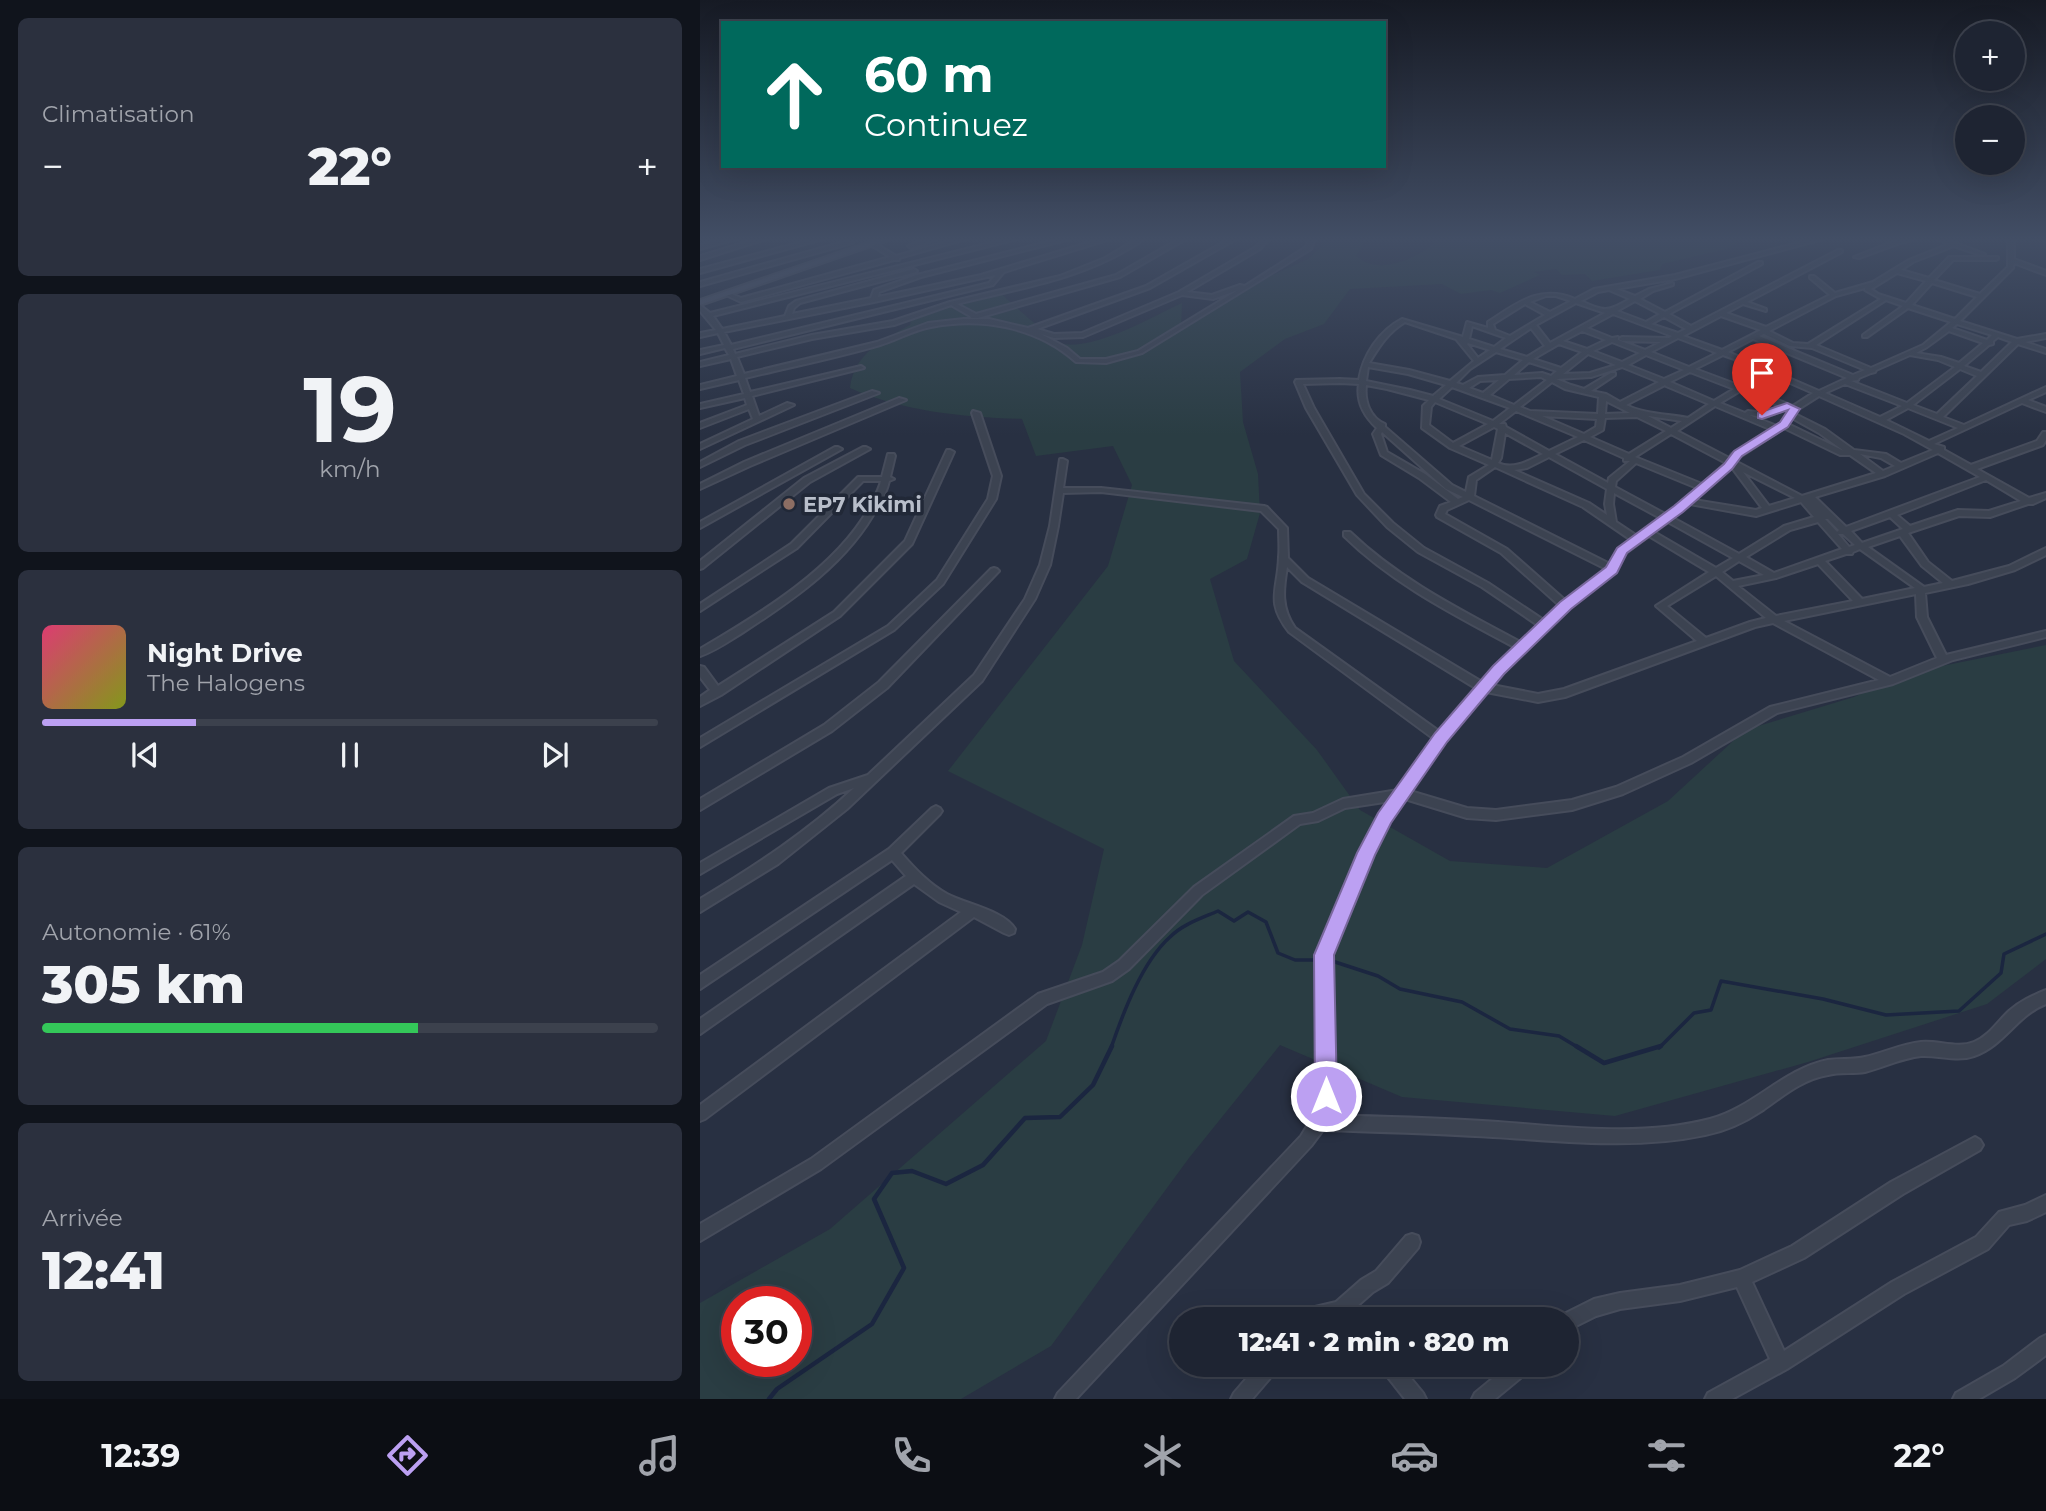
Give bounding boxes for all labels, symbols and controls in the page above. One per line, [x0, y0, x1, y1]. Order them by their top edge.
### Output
map controls [1955, 21, 2025, 175]
button: + [1955, 21, 2025, 91]
text: 60 m [864, 45, 994, 104]
icon: ahead [749, 49, 840, 140]
text: Climatisation [42, 100, 194, 128]
text: Continuez [864, 105, 1028, 144]
button: − [1955, 105, 2025, 175]
text: 22° [308, 135, 392, 198]
text: − [42, 143, 64, 190]
text: + [636, 143, 658, 190]
pin [1732, 343, 1792, 415]
text: 19 [303, 354, 397, 465]
icon: arrive [1743, 354, 1781, 392]
text: km/h [319, 455, 381, 483]
place label: EP7 Kikimi [803, 492, 922, 517]
marker: EP7 Kikimi [781, 496, 797, 512]
text: Night Drive [147, 637, 303, 669]
text: The Halogens [147, 669, 305, 697]
icon: previous [126, 736, 164, 774]
icon: pause [331, 736, 369, 774]
icon: next [536, 736, 574, 774]
text: Autonomie · 61% [42, 918, 231, 946]
text: 305 km [42, 953, 245, 1016]
position arrow [1289, 1059, 1363, 1133]
text: Arrivée [42, 1204, 123, 1232]
text: 12:41 [42, 1239, 165, 1302]
speed limit sign: 30 [721, 1286, 812, 1377]
text: 12:41 · 2 min · 820 m [1239, 1326, 1509, 1358]
icon: directions [383, 1431, 432, 1480]
icon: music [635, 1431, 684, 1480]
icon: phone [887, 1431, 936, 1480]
icon: climate [1138, 1431, 1187, 1480]
icon: car [1390, 1431, 1439, 1480]
icon: filters [1642, 1431, 1691, 1480]
text: 12:39 [101, 1436, 180, 1475]
text: 22° [1893, 1436, 1945, 1475]

